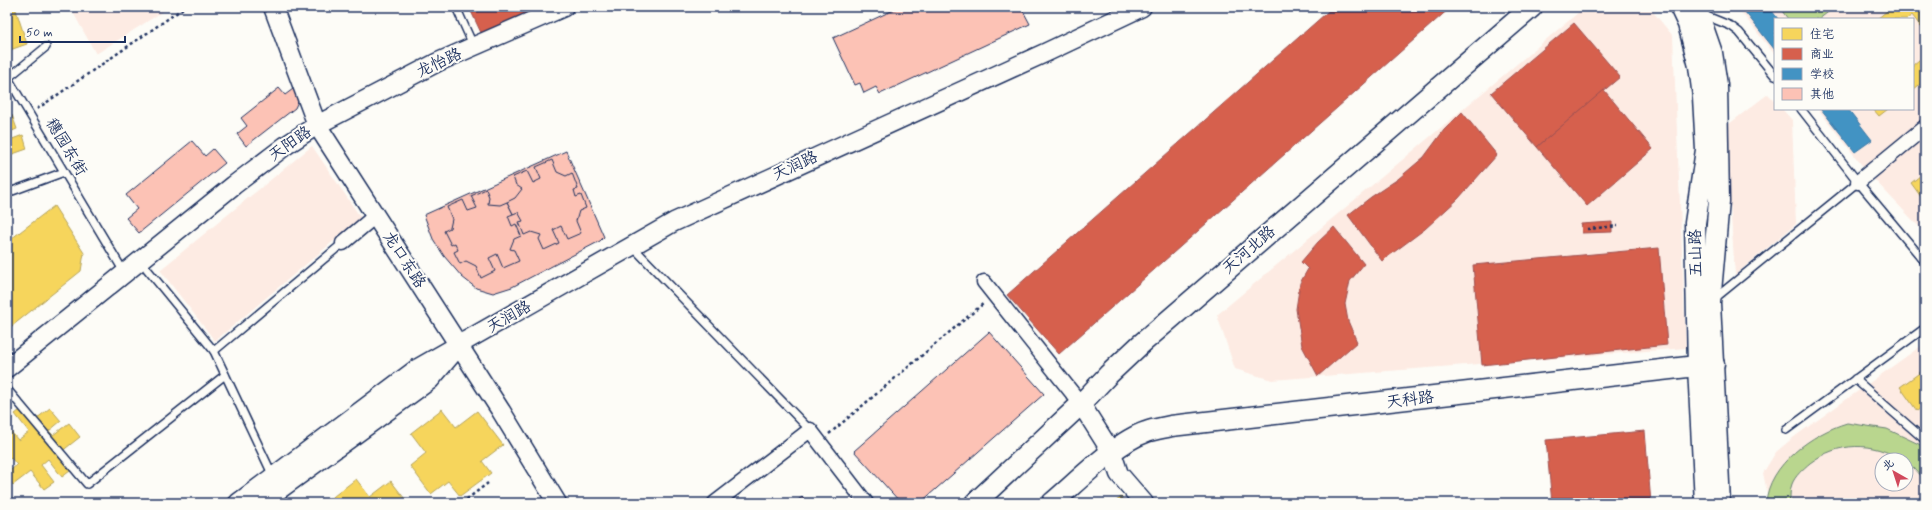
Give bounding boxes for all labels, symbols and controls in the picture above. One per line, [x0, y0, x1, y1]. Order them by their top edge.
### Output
scale bar [20, 18, 125, 44]
legend [1774, 18, 1914, 110]
text: 50 m [26, 25, 53, 41]
text: 住宅 [1810, 27, 1834, 43]
street label: 龙怡路 [413, 43, 465, 83]
text: 商业 [1810, 47, 1834, 63]
text: 学校 [1810, 67, 1834, 83]
text: 其他 [1810, 87, 1834, 103]
street label: 穗园东街 [41, 114, 91, 180]
street label: 天阳路 [264, 122, 316, 166]
street label: 天润路 [769, 146, 821, 186]
street label: 天河北路 [1218, 221, 1280, 279]
street label: 龙口东路 [378, 227, 430, 293]
street label: 五山路 [1685, 229, 1707, 277]
street label: 天润路 [483, 296, 535, 338]
street label: 天科路 [1385, 387, 1435, 413]
north arrow [1874, 452, 1914, 492]
text: 北 [1880, 456, 1897, 474]

